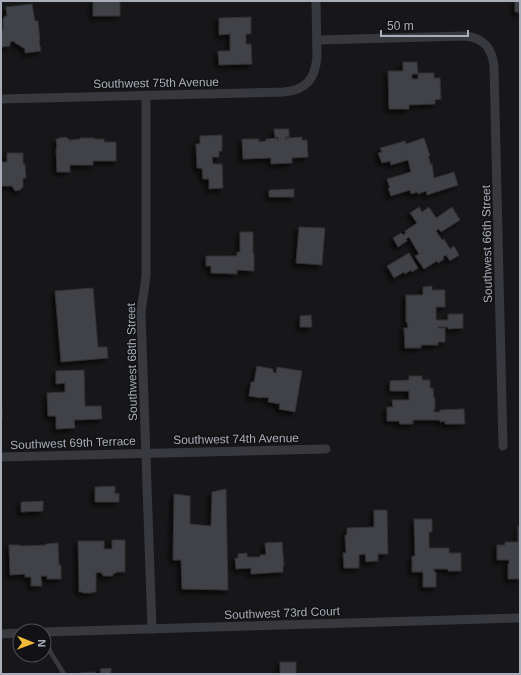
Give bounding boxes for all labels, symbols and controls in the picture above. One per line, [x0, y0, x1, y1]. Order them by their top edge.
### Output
scale bar [381, 12, 468, 38]
text: 50 m [387, 19, 414, 33]
street label: Southwest 75th Avenue [93, 75, 219, 91]
street label: Southwest 66th Street [479, 184, 495, 303]
street label: Southwest 68th Street [124, 302, 140, 421]
street label: Southwest 74th Avenue [173, 431, 299, 447]
street label: Southwest 69th Terrace [10, 434, 136, 452]
street label: Southwest 73rd Court [224, 604, 341, 622]
north arrow [12, 623, 52, 663]
text: N [36, 639, 48, 647]

